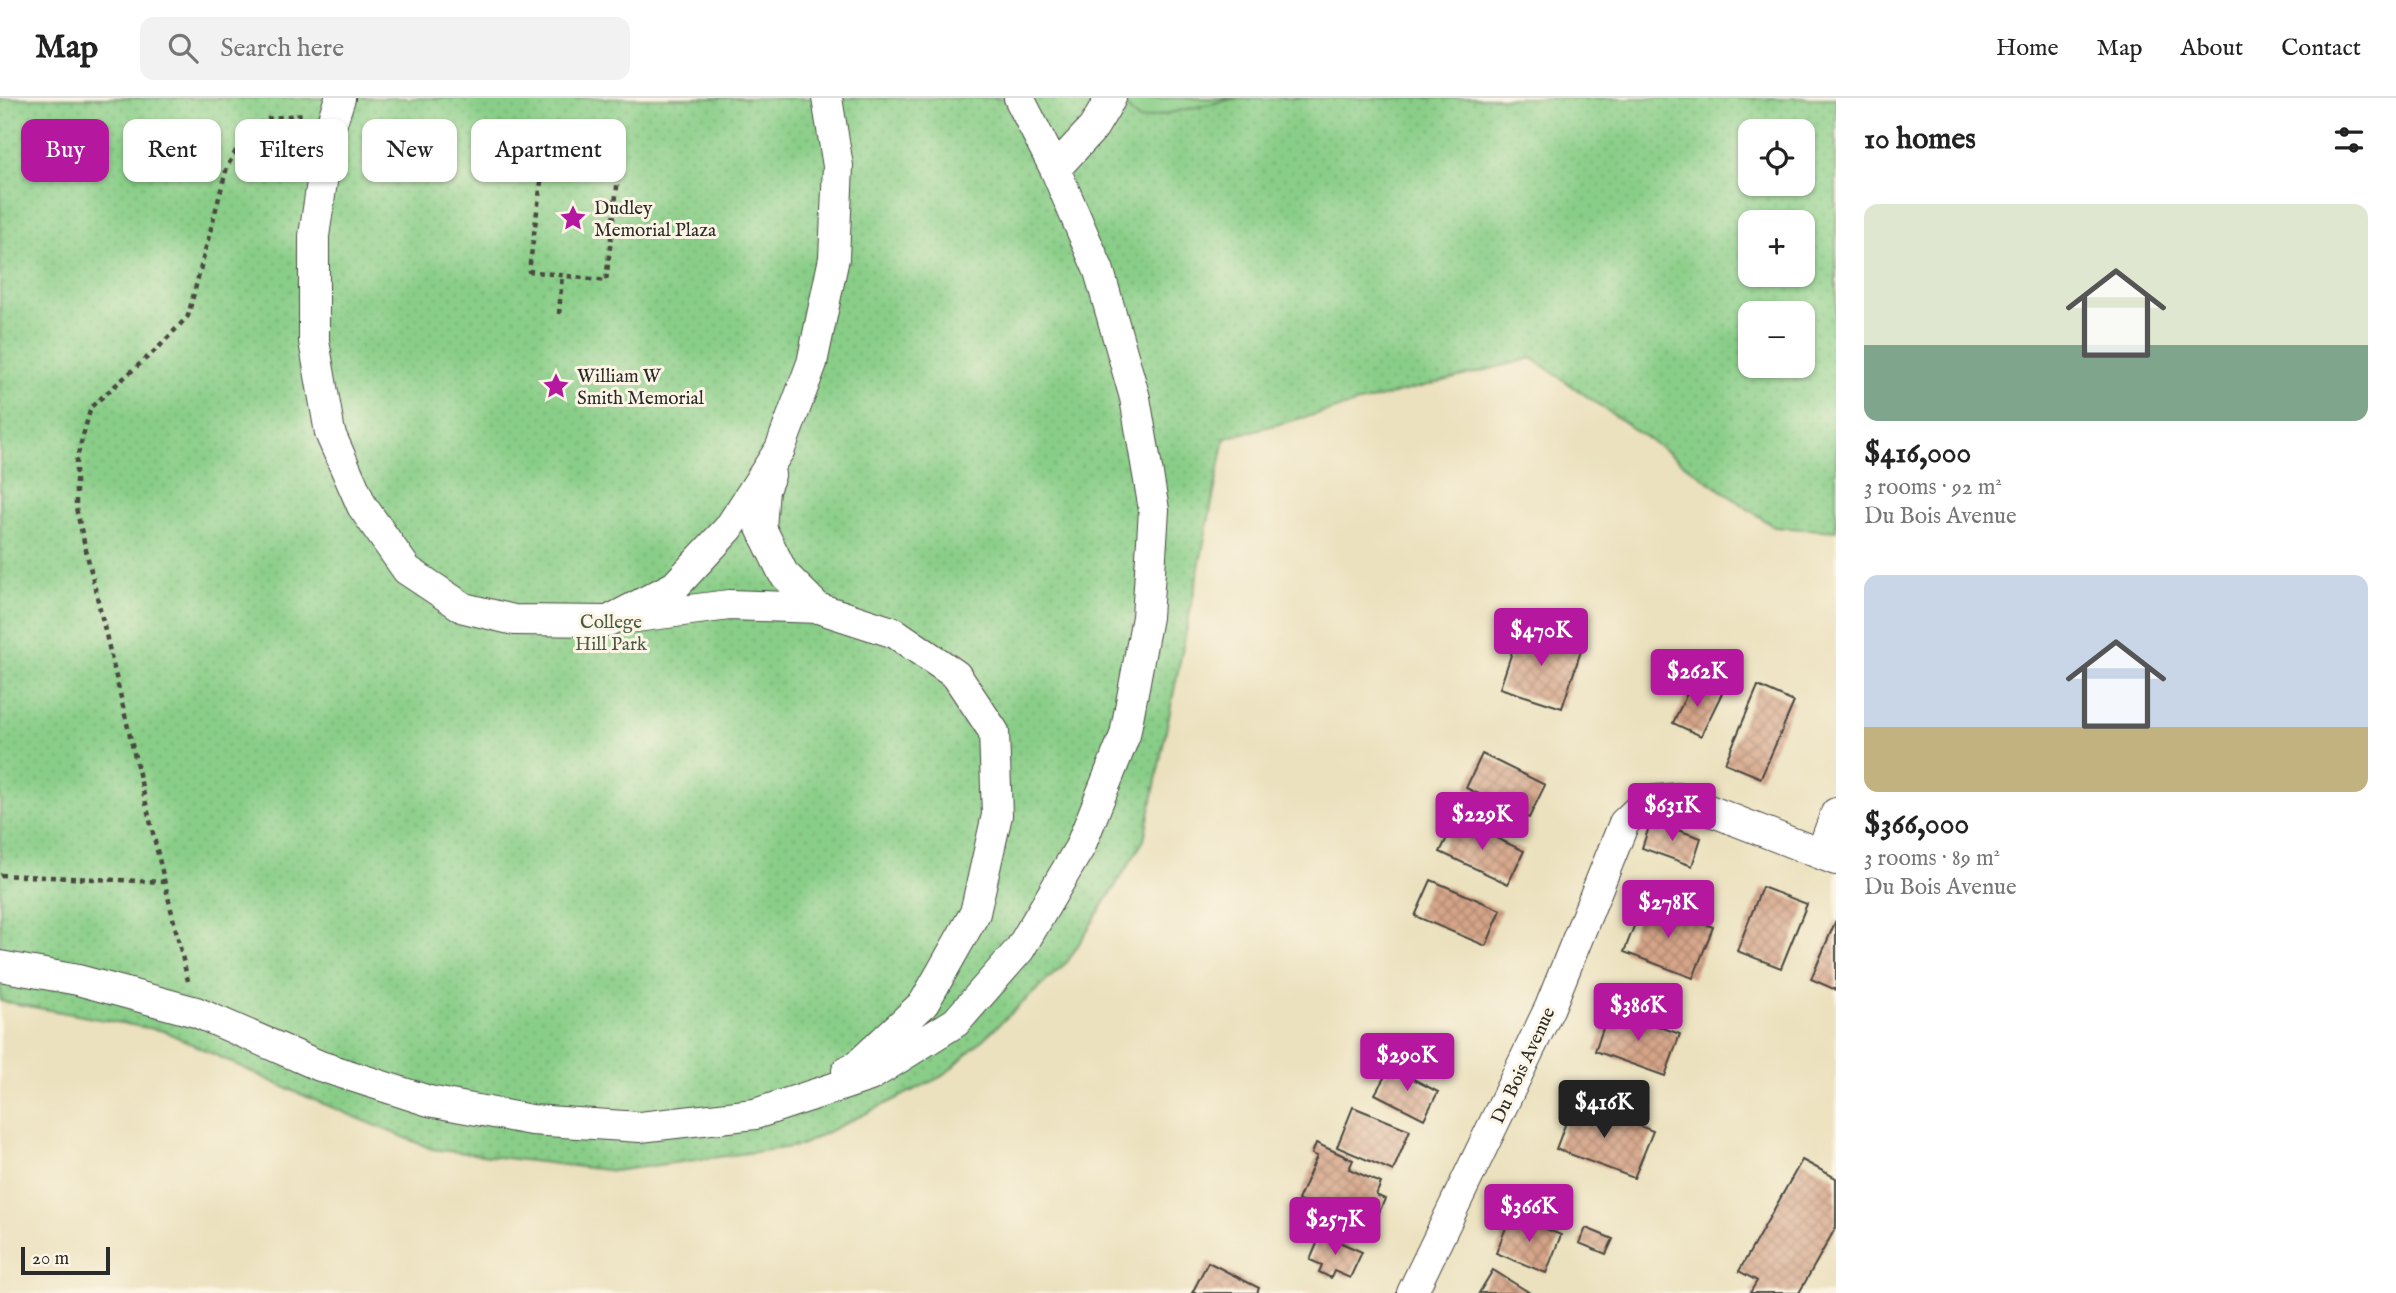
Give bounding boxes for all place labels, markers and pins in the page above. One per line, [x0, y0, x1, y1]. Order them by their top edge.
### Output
place label: Dudley Memorial Plaza [594, 197, 717, 243]
place icon: Dudley Memorial Plaza [558, 203, 588, 233]
place label: William W Smith Memorial [577, 365, 705, 411]
place icon: William W Smith Memorial [541, 371, 571, 401]
pin: $470K [1492, 608, 1590, 668]
pin: $262K [1648, 650, 1746, 709]
pin: $631K [1623, 784, 1721, 843]
pin: $229K [1433, 792, 1531, 852]
pin: $278K [1619, 880, 1717, 940]
pin: $386K [1589, 984, 1687, 1043]
pin: $290K [1358, 1034, 1456, 1093]
pin: $416K [1555, 1080, 1653, 1140]
pin: $366K [1480, 1184, 1578, 1244]
pin: $257K [1286, 1198, 1384, 1257]

